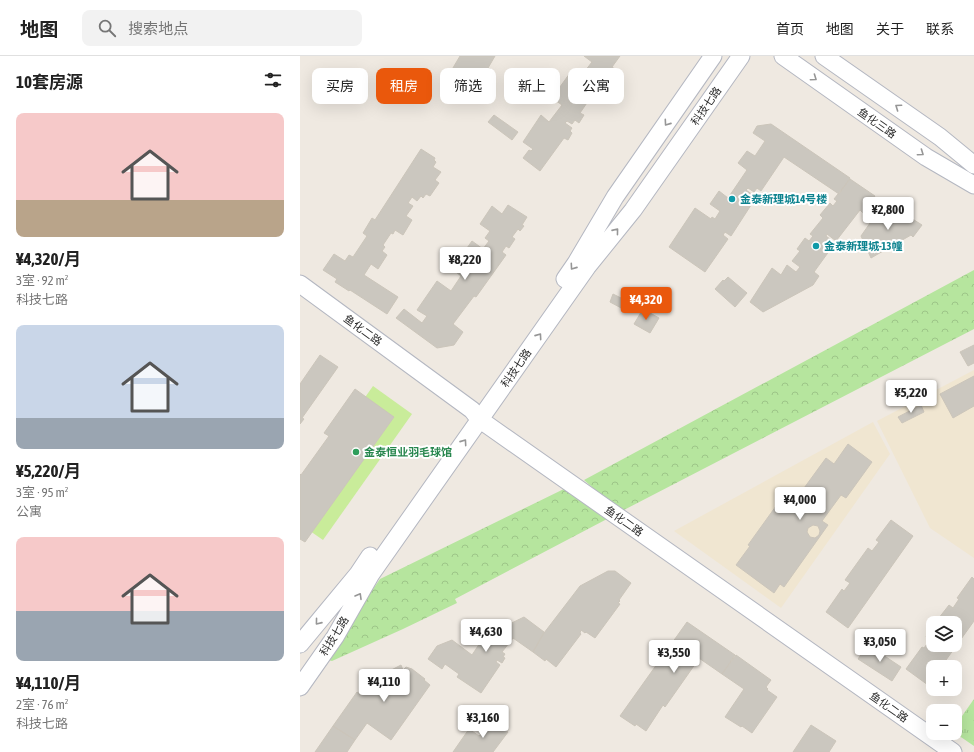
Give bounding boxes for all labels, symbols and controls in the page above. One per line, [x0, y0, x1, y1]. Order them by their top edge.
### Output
search box [82, 10, 362, 46]
icon: search [96, 17, 118, 39]
text: 地图 [20, 18, 58, 40]
text: 搜索地点 [128, 20, 188, 37]
text: 首页 [776, 21, 804, 37]
text: 地图 [826, 21, 854, 37]
text: 关于 [876, 21, 904, 37]
text: 联系 [926, 21, 954, 37]
chip: 买房 [312, 68, 368, 104]
chip: 租房 [376, 68, 432, 104]
chip: 筛选 [440, 68, 496, 104]
chip: 新上 [504, 68, 560, 104]
chip: 公寓 [568, 68, 624, 104]
icon: filters [262, 69, 284, 91]
text: 10套房源 [16, 72, 83, 92]
one-way arrow [810, 74, 817, 81]
street label: 科技七路 [688, 85, 724, 127]
one-way arrow [895, 104, 902, 112]
street label: 鱼化三路 [856, 105, 898, 141]
one-way arrow [665, 118, 672, 125]
icon: home [114, 139, 186, 211]
one-way arrow [916, 148, 923, 155]
place label: 金泰新理城14号楼 [740, 193, 827, 205]
marker: 金泰新理城14号楼 [727, 194, 737, 204]
pin: ¥2,800 [855, 197, 921, 231]
text: ¥2,800 [872, 202, 904, 217]
one-way arrow [611, 229, 618, 236]
place label: 金泰新理城-13幢 [824, 240, 903, 252]
marker: 金泰新理城-13幢 [811, 241, 821, 251]
pin: ¥8,220 [432, 247, 498, 281]
text: ¥4,320/月 [16, 249, 81, 269]
text: ¥8,220 [449, 252, 481, 267]
one-way arrow [570, 263, 578, 270]
text: 3室 · 92 m² [16, 273, 68, 288]
pin: ¥4,320 [613, 287, 679, 321]
text: 科技七路 [16, 292, 68, 307]
text: ¥4,320 [630, 292, 662, 307]
street label: 鱼化二路 [342, 312, 384, 348]
one-way arrow [534, 333, 542, 340]
street label: 科技七路 [498, 347, 534, 389]
icon: home [114, 351, 186, 423]
pin: ¥5,220 [878, 380, 944, 414]
text: ¥5,220 [895, 385, 927, 400]
one-way arrow [459, 439, 467, 446]
place label: 金泰恒业羽毛球馆 [364, 446, 452, 458]
marker: 金泰恒业羽毛球馆 [351, 447, 361, 457]
text: ¥5,220/月 [16, 461, 81, 481]
text: 3室 · 95 m² [16, 485, 68, 500]
pin: ¥4,000 [767, 487, 833, 521]
text: ¥4,000 [784, 492, 816, 507]
street label: 鱼化二路 [603, 503, 645, 539]
text: 公寓 [16, 504, 42, 519]
icon: home [114, 563, 186, 635]
one-way arrow [354, 593, 361, 600]
street label: 科技七路 [317, 614, 351, 658]
map controls [926, 616, 962, 740]
button: layers [926, 616, 962, 652]
one-way arrow [315, 618, 322, 625]
pin: ¥4,630 [453, 619, 519, 653]
text: ¥4,630 [470, 624, 502, 639]
pin: ¥3,050 [847, 629, 913, 663]
text: ¥3,050 [864, 634, 896, 649]
pin: ¥3,550 [641, 640, 707, 674]
text: ¥3,550 [658, 645, 690, 660]
button: + [926, 660, 962, 696]
pin: ¥4,110 [351, 669, 417, 703]
text: ¥4,110/月 [16, 673, 81, 693]
text: ¥4,110 [368, 674, 400, 689]
street label: 鱼化二路 [868, 689, 910, 725]
text: 2室 · 76 m² [16, 697, 68, 712]
button: − [926, 704, 962, 740]
pin: ¥3,160 [450, 705, 516, 739]
text: ¥3,160 [467, 710, 499, 725]
text: 科技七路 [16, 716, 68, 731]

